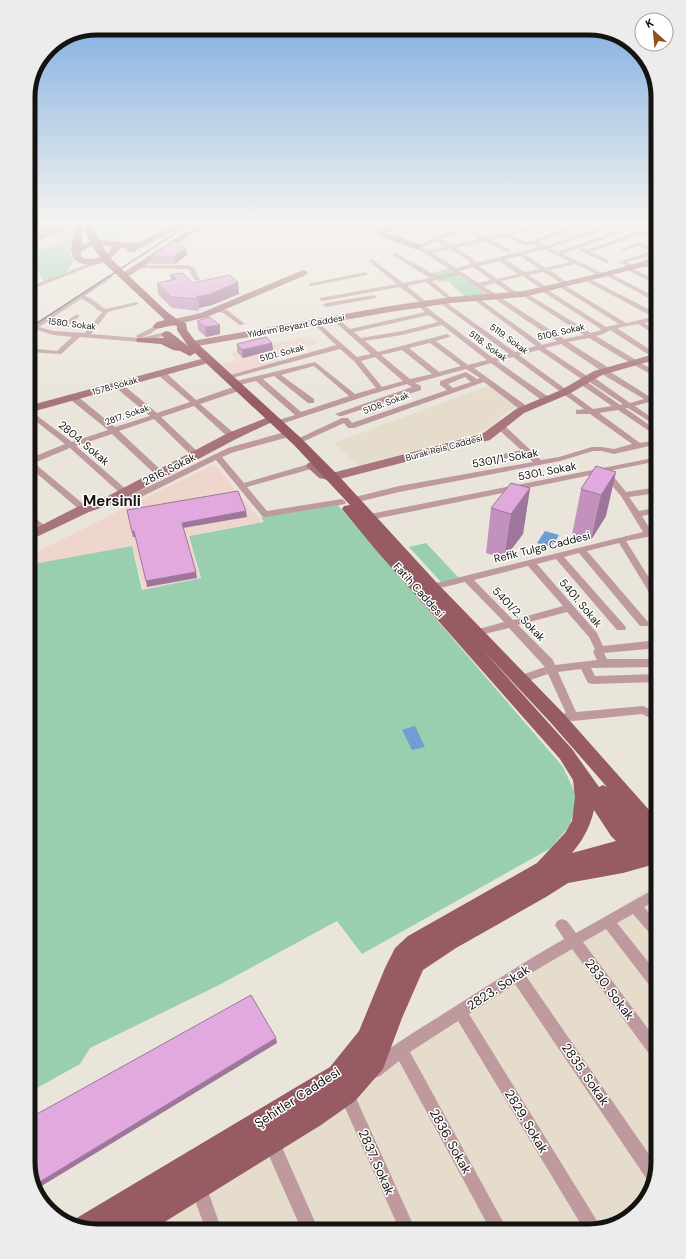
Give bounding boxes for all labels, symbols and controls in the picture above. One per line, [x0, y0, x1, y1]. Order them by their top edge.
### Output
north arrow [634, 12, 674, 52]
text: K [643, 15, 656, 31]
street label: Yıldırım Beyazıt Caddesi [246, 312, 346, 340]
street label: 1580. Sokak [47, 315, 97, 333]
street label: 5119. Sokak [487, 321, 531, 357]
street label: 5106. Sokak [536, 321, 586, 343]
street label: 5118. Sokak [466, 328, 510, 365]
street label: 5101. Sokak [258, 341, 306, 365]
street label: 1578. Sokak [91, 374, 140, 398]
street label: 5108. Sokak [361, 389, 411, 417]
street label: 2817. Sokak [103, 402, 151, 428]
street label: 2804. Sokak [56, 418, 113, 469]
street label: Burak Reis Caddesi [404, 432, 484, 464]
street label: 5301/1. Sokak [471, 445, 540, 471]
street label: 2816. Sokak [140, 449, 198, 488]
street label: 5301. Sokak [517, 458, 578, 484]
district label: Mersinli [83, 491, 141, 511]
street label: Refik Tulga Caddesi [492, 528, 592, 566]
street label: Fatih Caddesi [391, 559, 447, 621]
street label: 5401. Sokak [557, 576, 606, 631]
street label: 5401/2. Sokak [490, 584, 549, 644]
street label: 2830. Sokak [581, 955, 639, 1024]
street label: 2823. Sokak [464, 961, 533, 1014]
street label: 2835. Sokak [558, 1040, 614, 1109]
street label: Şehitler Caddesi [251, 1063, 343, 1131]
street label: 2829. Sokak [501, 1086, 552, 1157]
street label: 2836. Sokak [426, 1106, 476, 1177]
street label: 2837. Sokak [355, 1127, 399, 1198]

